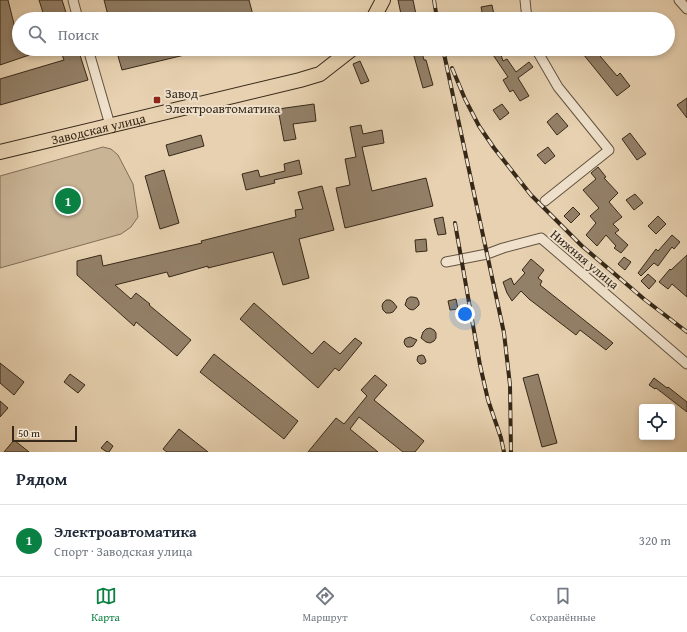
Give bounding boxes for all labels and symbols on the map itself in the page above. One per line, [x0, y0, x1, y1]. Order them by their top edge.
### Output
place label: Завод Электроавтоматика [165, 84, 281, 118]
marker: Завод Электроавтоматика [152, 95, 162, 105]
street label: Заводская улица [49, 108, 148, 149]
pin: 1 [55, 186, 81, 216]
street label: Нижняя улица [546, 225, 624, 294]
your location [455, 304, 475, 324]
scale bar [12, 424, 77, 443]

